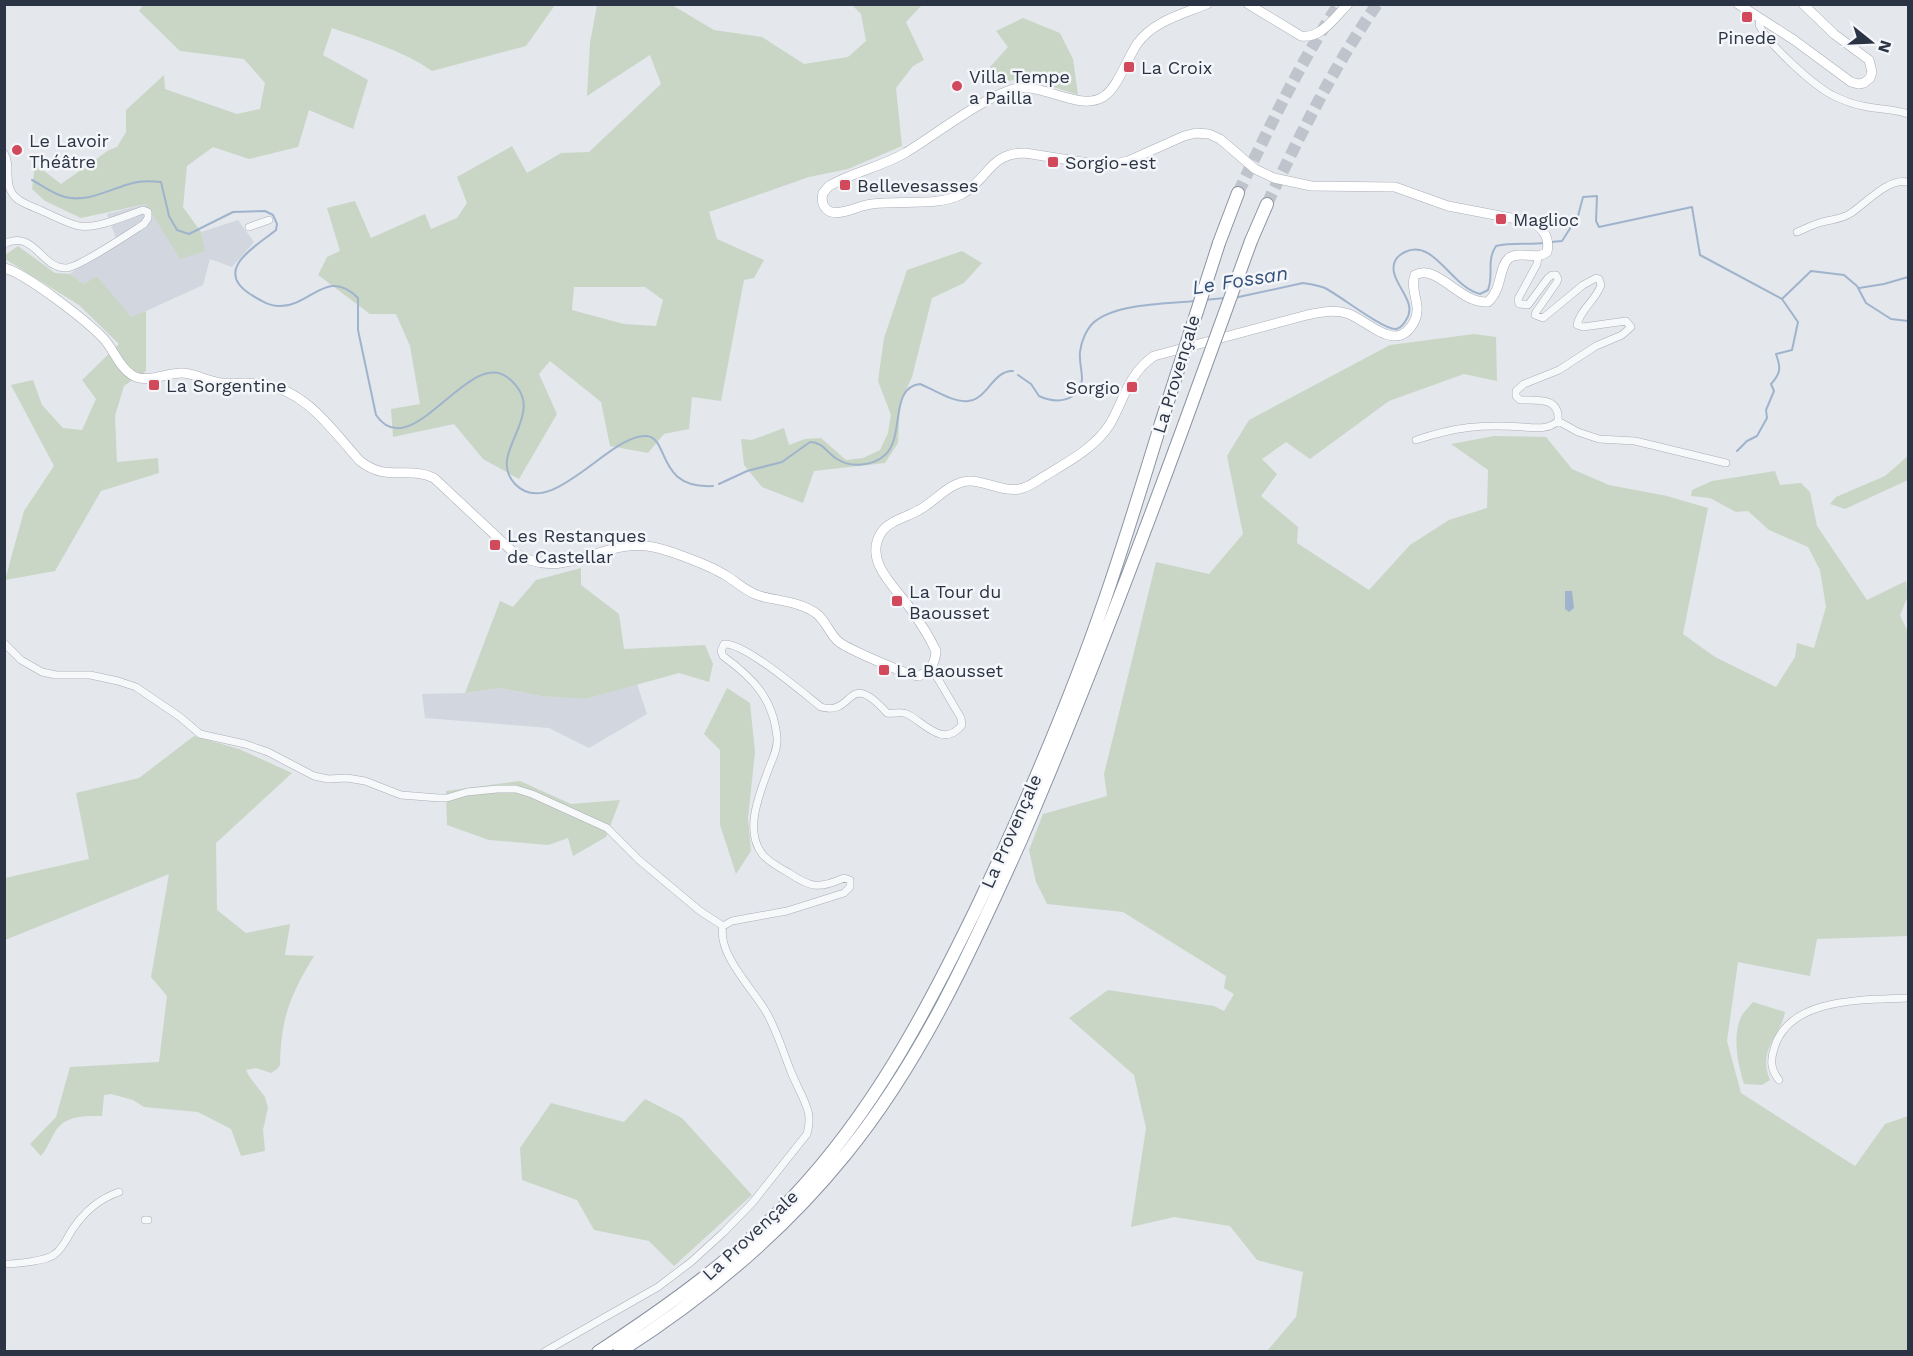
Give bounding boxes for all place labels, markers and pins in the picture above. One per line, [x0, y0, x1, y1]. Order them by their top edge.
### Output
marker: Pinede [1740, 10, 1754, 24]
place label: Pinede [1718, 27, 1776, 48]
place label: La Croix [1141, 57, 1212, 78]
marker: La Croix [1122, 60, 1136, 74]
place label: Villa Tempe a Pailla [969, 66, 1070, 108]
marker: Villa Tempe a Pailla [950, 79, 964, 93]
place label: Le Lavoir Théâtre [29, 130, 109, 172]
marker: Le Lavoir Théâtre [10, 143, 24, 157]
place label: Sorgio-est [1065, 152, 1156, 173]
marker: Sorgio-est [1046, 155, 1060, 169]
place label: Bellevesasses [857, 175, 979, 196]
marker: Bellevesasses [838, 178, 852, 192]
place label: Maglioc [1513, 209, 1579, 230]
marker: Maglioc [1494, 212, 1508, 226]
place label: La Sorgentine [166, 375, 287, 396]
place label: Sorgio [1066, 377, 1120, 398]
marker: La Sorgentine [147, 378, 161, 392]
marker: Sorgio [1125, 380, 1139, 394]
place label: Les Restanques de Castellar [507, 525, 646, 567]
marker: Les Restanques de Castellar [488, 538, 502, 552]
place label: La Tour du Baousset [909, 581, 1001, 623]
marker: La Tour du Baousset [890, 594, 904, 608]
place label: La Baousset [896, 660, 1004, 681]
marker: La Baousset [877, 663, 891, 677]

